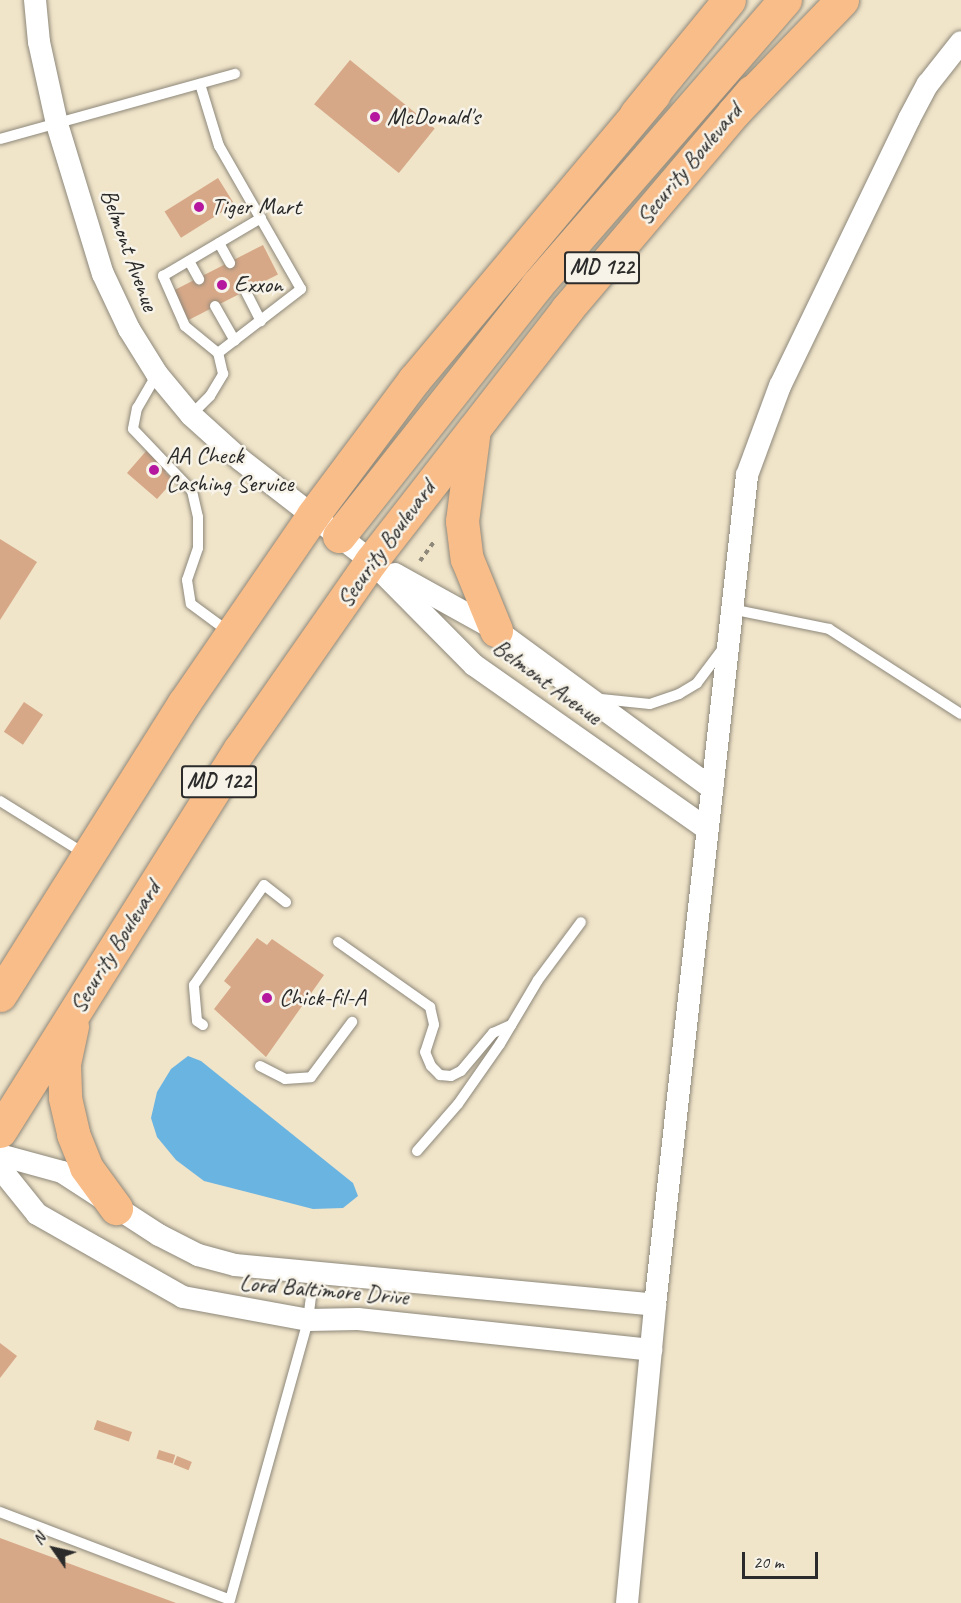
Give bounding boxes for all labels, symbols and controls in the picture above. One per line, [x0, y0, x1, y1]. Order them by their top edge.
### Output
street label: Security Boulevard [630, 97, 748, 231]
place label: McDonald's [387, 103, 480, 131]
marker: McDonald's [368, 110, 382, 124]
street label: Belmont Avenue [94, 185, 164, 315]
place label: Tiger Mart [211, 193, 302, 221]
marker: Tiger Mart [192, 200, 206, 214]
road number: MD 122 [563, 249, 641, 287]
place label: Exxon [234, 271, 283, 299]
marker: Exxon [215, 278, 229, 292]
place label: AA Check Cashing Service [166, 442, 293, 498]
marker: AA Check Cashing Service [147, 463, 161, 477]
street label: Security Boulevard [330, 475, 442, 613]
street label: Belmont Avenue [487, 633, 607, 731]
road number: MD 122 [180, 763, 258, 801]
street label: Security Boulevard [63, 876, 167, 1018]
place label: Chick-fil-A [279, 984, 366, 1012]
marker: Chick-fil-A [260, 991, 274, 1005]
street label: Lord Baltimore Drive [238, 1268, 410, 1312]
north arrow [24, 1519, 84, 1579]
text: N [28, 1529, 50, 1549]
scale bar [745, 1540, 822, 1578]
text: 20 m [753, 1551, 784, 1573]

